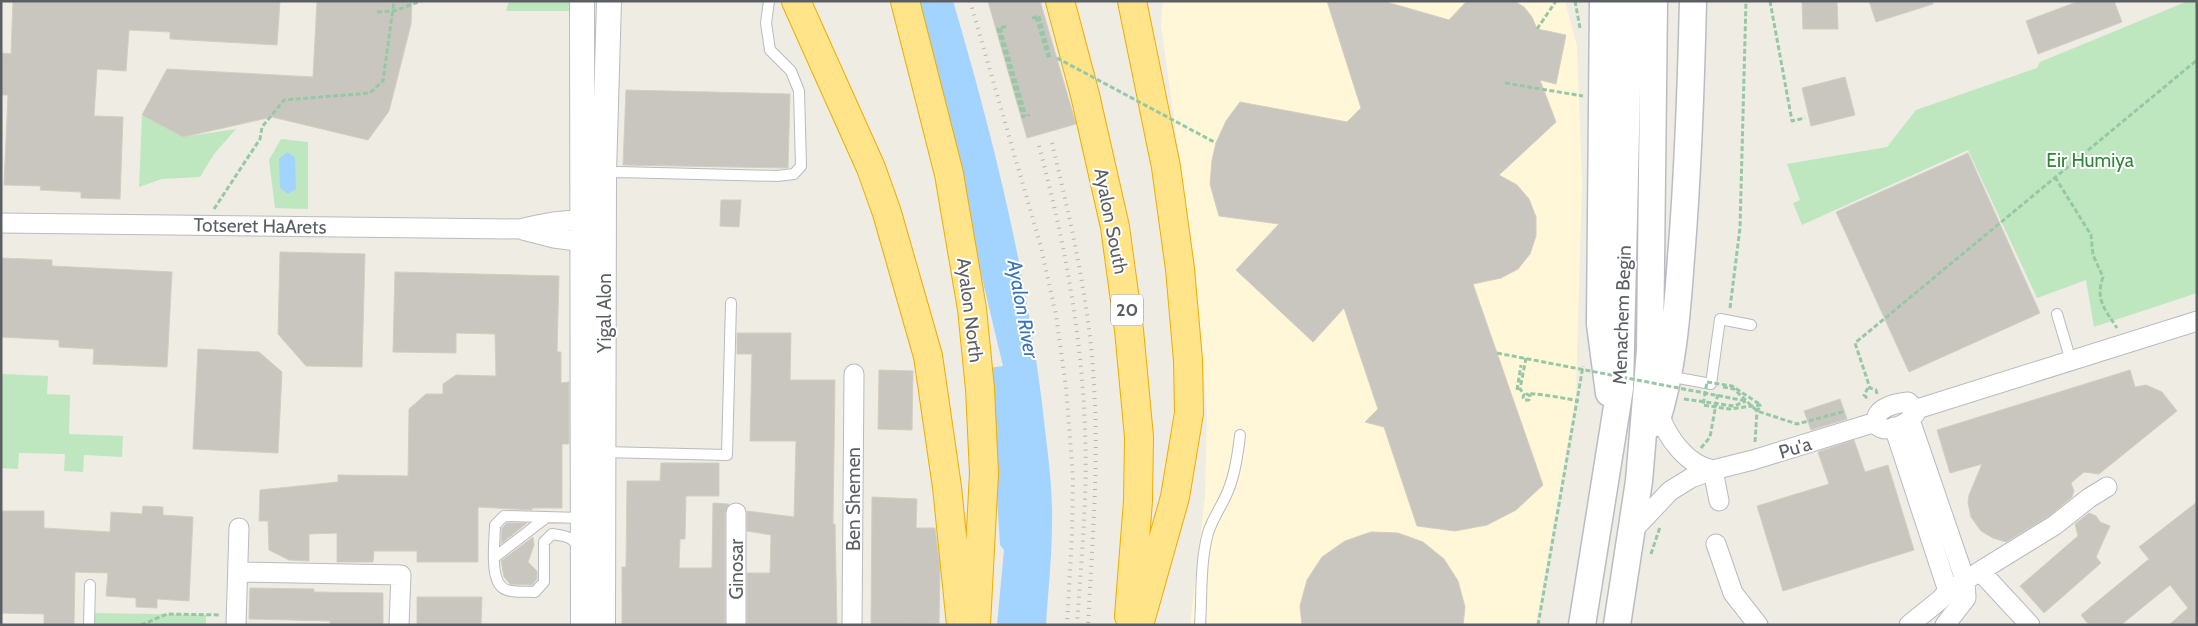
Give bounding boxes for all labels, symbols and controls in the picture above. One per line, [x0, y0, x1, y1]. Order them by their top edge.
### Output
park label: Eir Humiya [2046, 149, 2134, 172]
street label: Ayalon South [1089, 166, 1133, 276]
street label: Totseret HaArets [193, 213, 327, 239]
street label: Menachem Begin [1608, 245, 1636, 385]
street label: Ayalon North [952, 256, 988, 364]
water label: Ayalon River [1002, 257, 1044, 361]
street label: Yigal Alon [593, 273, 616, 354]
road number: 20 [1111, 294, 1143, 326]
street label: Pu'a [1776, 432, 1814, 464]
street label: Ben Shemen [842, 447, 865, 551]
street label: Ginosar [725, 539, 748, 599]

